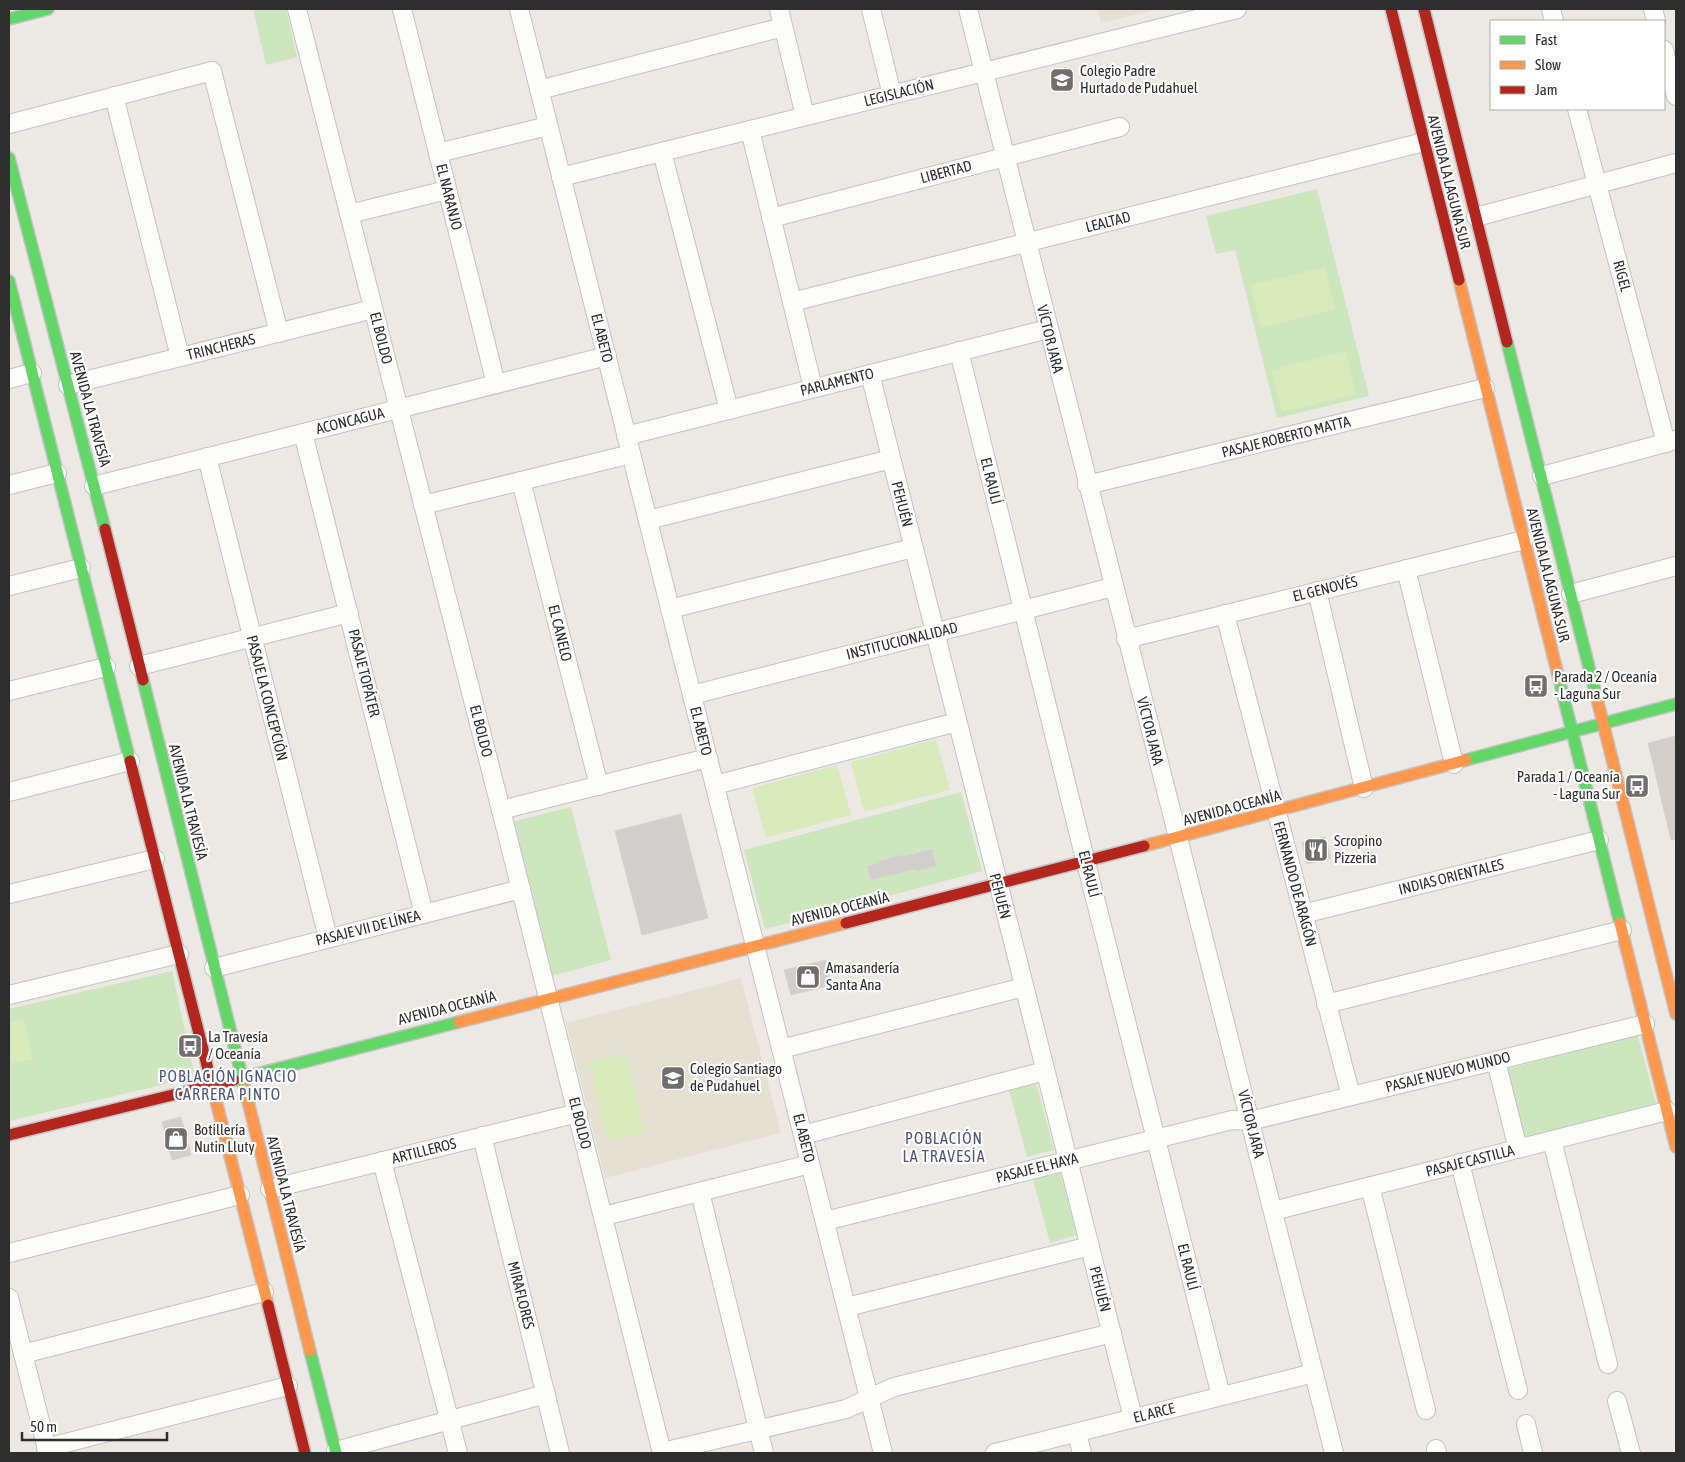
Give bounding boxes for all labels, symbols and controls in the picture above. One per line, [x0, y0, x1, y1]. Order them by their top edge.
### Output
legend [1490, 20, 1665, 110]
text: Fast [1535, 31, 1557, 48]
text: Slow [1535, 56, 1561, 73]
place label: Colegio Padre Hurtado de Pudahuel [1080, 62, 1198, 96]
school or university icon: Colegio Padre Hurtado de Pudahuel [1049, 67, 1075, 93]
street label: LEGISLACIÓN [862, 76, 936, 109]
text: Jam [1535, 81, 1558, 98]
street label: AVENIDA LA LAGUNA SUR [1425, 113, 1474, 251]
street label: LIBERTAD [918, 157, 973, 187]
street label: EL NARANJO [433, 162, 466, 232]
street label: LEALTAD [1084, 208, 1132, 235]
street label: RIGEL [1610, 258, 1635, 293]
street label: VÍCTOR JARA [1034, 303, 1067, 375]
street label: EL BOLDO [367, 310, 396, 366]
street label: EL ABETO [588, 311, 617, 364]
street label: TRINCHERAS [185, 330, 257, 363]
street label: AVENIDA LA TRAVESÍA [67, 349, 114, 469]
street label: PARLAMENTO [798, 364, 876, 399]
street label: ACONCAGUA [314, 404, 386, 437]
street label: PASAJE ROBERTO MATTA [1220, 412, 1353, 461]
street label: EL RAULÍ [977, 456, 1006, 506]
street label: PEHUÉN [889, 479, 916, 529]
street label: AVENIDA LA LAGUNA SUR [1524, 506, 1573, 644]
street label: EL GENOVÉS [1291, 572, 1359, 605]
street label: EL CANELO [545, 603, 576, 663]
street label: INSTITUCIONALIDAD [844, 618, 959, 663]
street label: PASAJE TOPÁTER [345, 627, 384, 719]
street label: PASAJE LA CONCEPCIÓN [244, 633, 291, 762]
place label: Parada 2 / Oceanía - Laguna Sur [1554, 668, 1657, 702]
bus stop icon: Parada 2 / Oceanía - Laguna Sur [1523, 673, 1549, 699]
street label: VÍCTOR JARA [1134, 695, 1167, 767]
street label: EL BOLDO [467, 703, 496, 759]
street label: EL ABETO [687, 704, 716, 757]
street label: AVENIDA LA TRAVESÍA [166, 742, 211, 862]
place label: Parada 1 / Oceanía - Laguna Sur [1517, 768, 1621, 802]
bus stop icon: Parada 1 / Oceanía - Laguna Sur [1624, 773, 1650, 799]
street label: AVENIDA OCEANÍA [1181, 786, 1283, 829]
street label: FERNANDO DE ARAGÓN [1271, 819, 1320, 948]
place label: Scropino Pizzeria [1334, 832, 1382, 866]
restaurant icon: Scropino Pizzeria [1303, 837, 1329, 863]
street label: EL RAULÍ [1075, 849, 1104, 899]
street label: INDIAS ORIENTALES [1397, 855, 1505, 898]
street label: PEHUÉN [987, 871, 1014, 921]
street label: AVENIDA OCEANÍA [789, 888, 891, 929]
street label: PASAJE VII DE LÍNEA [314, 906, 423, 949]
place label: Amasandería Santa Ana [826, 959, 899, 993]
shop icon: Amasandería Santa Ana [795, 964, 821, 990]
street label: AVENIDA OCEANÍA [396, 987, 498, 1028]
place label: La Travesía / Oceanía [208, 1028, 268, 1062]
bus stop icon: La Travesía / Oceanía [177, 1033, 203, 1059]
street label: PASAJE NUEVO MUNDO [1384, 1048, 1512, 1095]
place label: Colegio Santiago de Pudahuel [690, 1060, 782, 1094]
school or university icon: Colegio Santiago de Pudahuel [660, 1065, 686, 1091]
district label: POBLACIÓN IGNACIO CARRERA PINTO [159, 1067, 297, 1103]
street label: VÍCTOR JARA [1235, 1088, 1268, 1160]
street label: EL BOLDO [566, 1095, 595, 1151]
street label: EL ABETO [790, 1111, 819, 1164]
place label: Botillería Nutin Lluty [194, 1121, 255, 1155]
shop icon: Botillería Nutin Lluty [163, 1126, 189, 1152]
district label: POBLACIÓN LA TRAVESÍA [902, 1129, 986, 1165]
street label: AVENIDA LA TRAVESÍA [264, 1134, 309, 1254]
street label: ARTILLEROS [390, 1134, 458, 1167]
street label: PASAJE CASTILLA [1424, 1141, 1517, 1180]
street label: PASAJE EL HAYA [994, 1149, 1080, 1186]
street label: EL RAULÍ [1174, 1242, 1203, 1292]
street label: MIRAFLORES [505, 1259, 538, 1331]
street label: PEHUÉN [1087, 1264, 1114, 1314]
street label: EL ARCE [1131, 1399, 1177, 1426]
scale bar [22, 1410, 168, 1442]
text: 50 m [30, 1418, 57, 1435]

